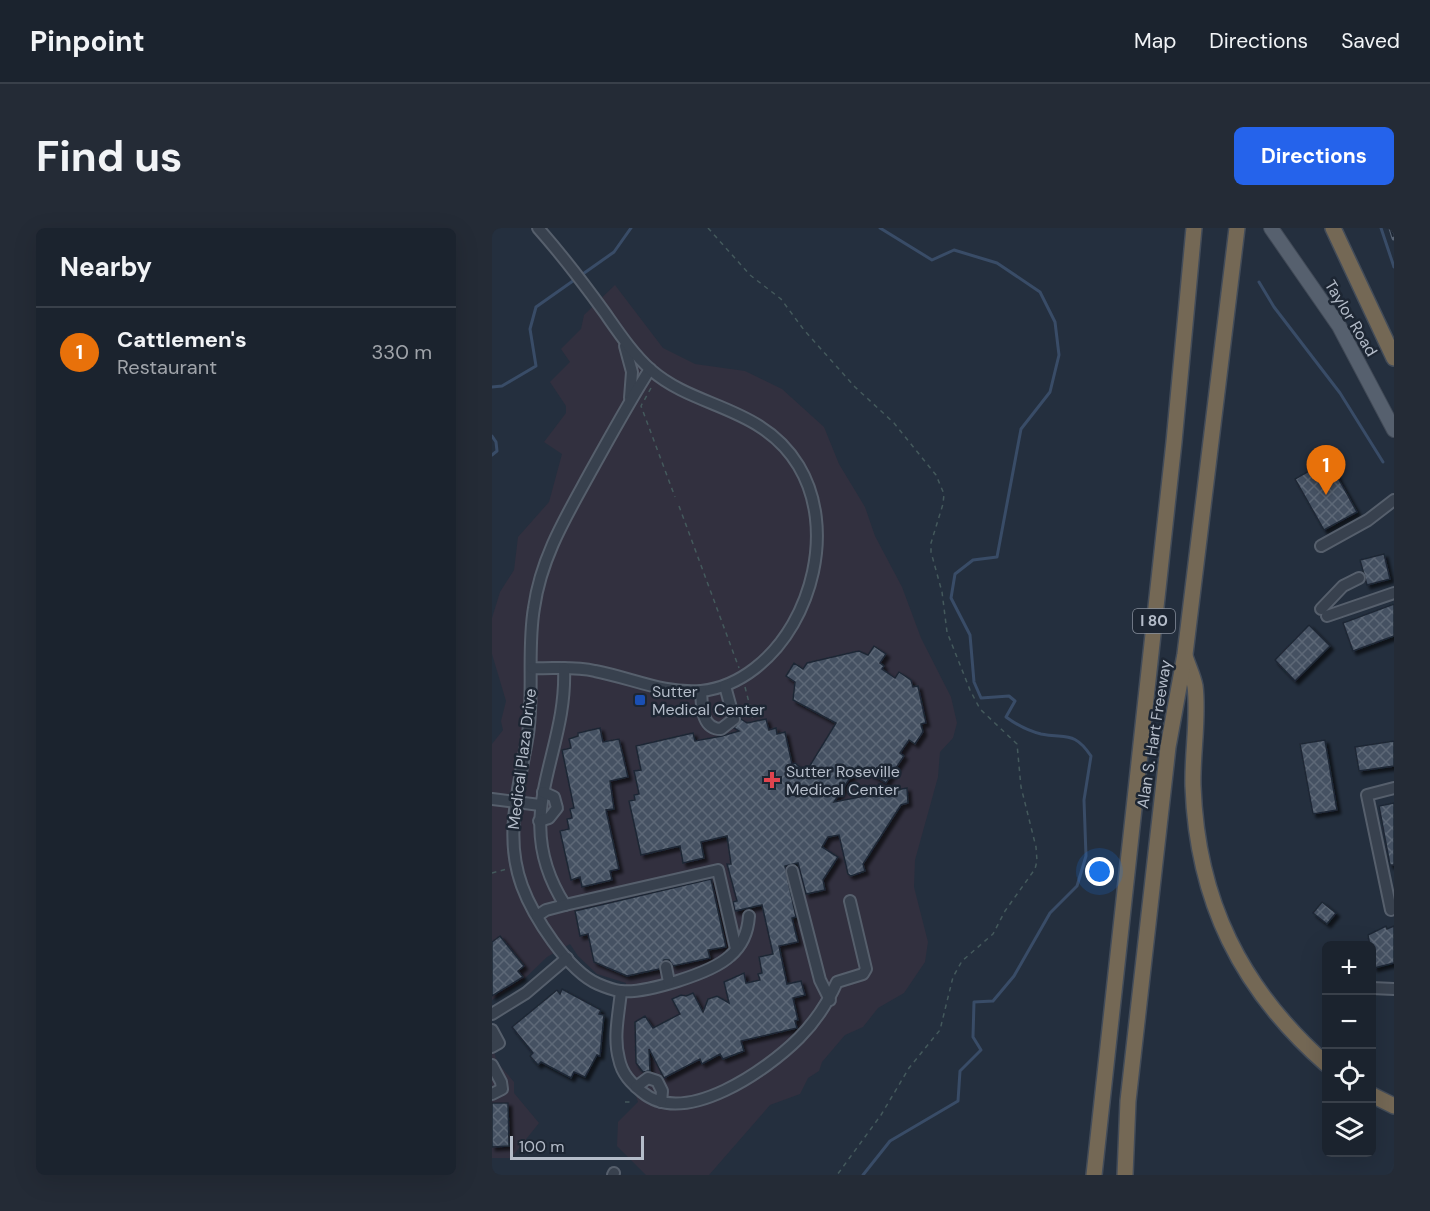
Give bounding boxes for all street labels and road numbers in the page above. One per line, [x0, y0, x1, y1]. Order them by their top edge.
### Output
street label: Taylor Road [1320, 276, 1382, 360]
road number: I 80 [1133, 609, 1175, 633]
street label: Alan S. Hart Freeway [1132, 658, 1176, 810]
street label: Medical Plaza Drive [503, 687, 541, 831]

